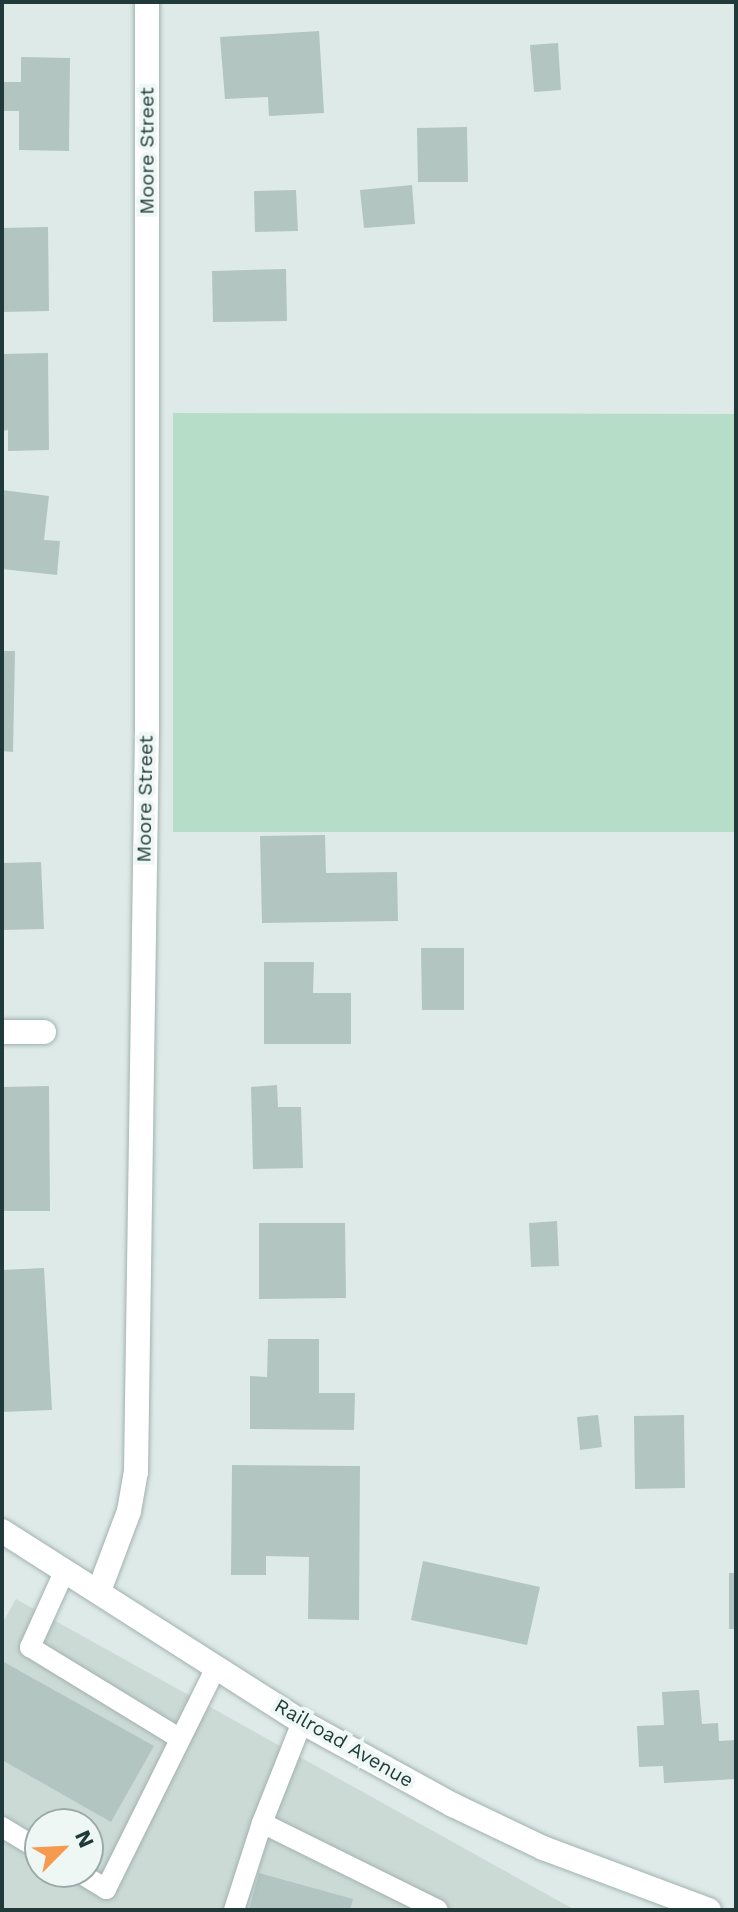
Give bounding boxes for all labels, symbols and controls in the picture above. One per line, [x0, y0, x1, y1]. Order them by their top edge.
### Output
street label: Moore Street [135, 87, 159, 215]
street label: Moore Street [132, 735, 158, 863]
street label: Railroad Avenue [270, 1693, 418, 1793]
north arrow [24, 1808, 104, 1888]
text: N [70, 1826, 99, 1851]

